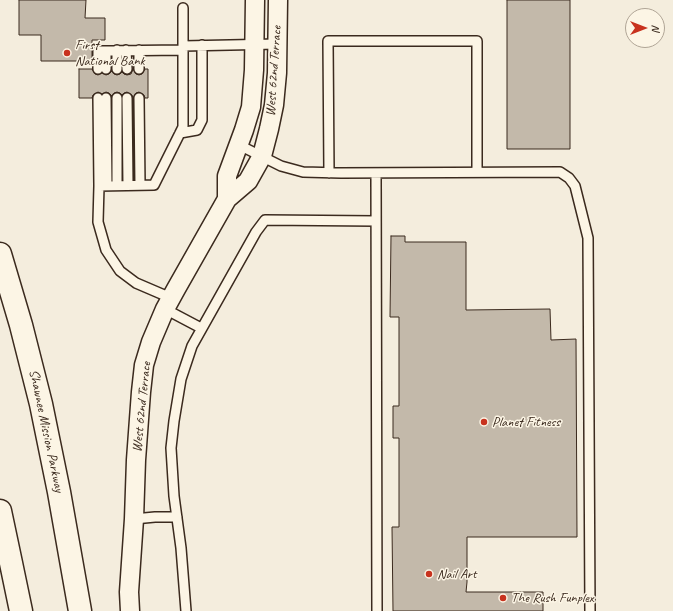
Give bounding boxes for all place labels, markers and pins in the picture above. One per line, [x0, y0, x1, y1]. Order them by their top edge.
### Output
place label: First National Bank [75, 37, 145, 70]
marker: First National Bank [62, 48, 72, 58]
place label: Planet Fitness [492, 414, 560, 430]
marker: Planet Fitness [479, 417, 489, 427]
place label: Nail Art [437, 566, 476, 582]
marker: Nail Art [424, 569, 434, 579]
place label: The Rush Funplex [511, 590, 594, 606]
marker: The Rush Funplex [498, 593, 508, 603]

